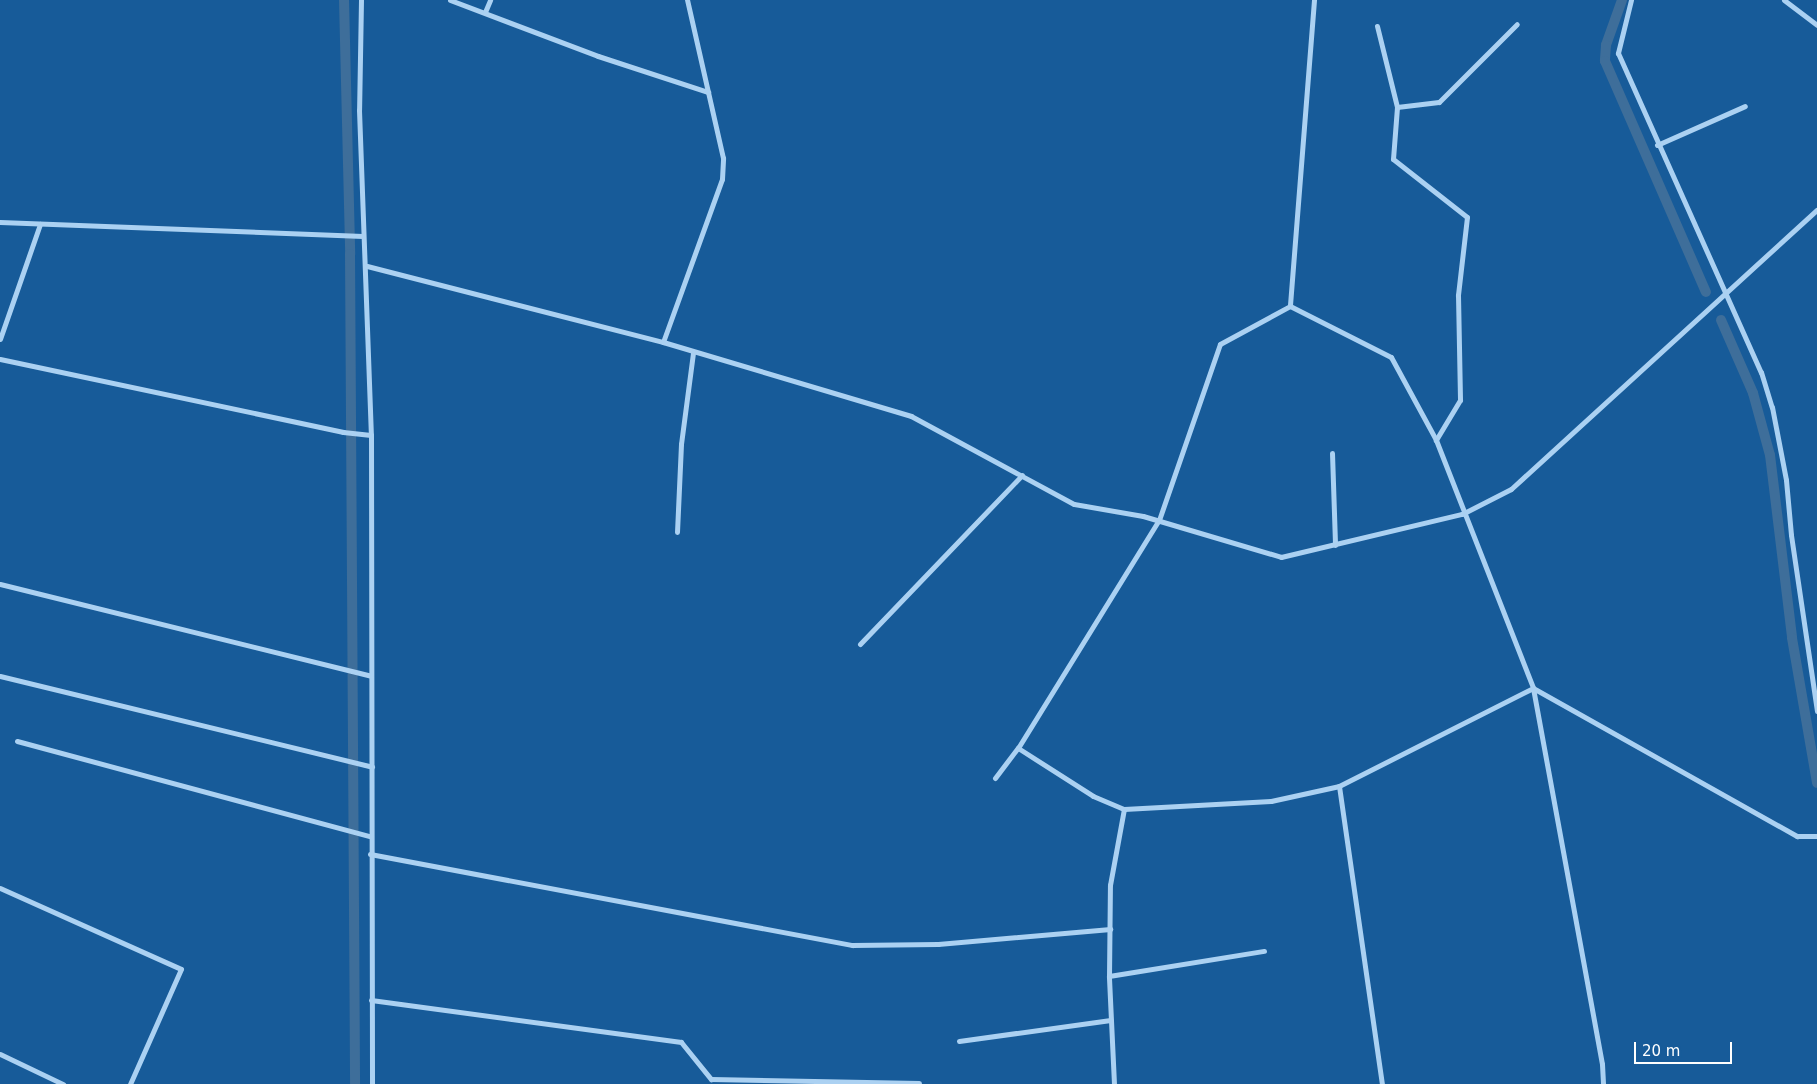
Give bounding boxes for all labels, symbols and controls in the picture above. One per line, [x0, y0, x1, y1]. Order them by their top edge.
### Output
scale bar [1637, 1032, 1734, 1064]
text: 20 m [1642, 1042, 1680, 1060]

